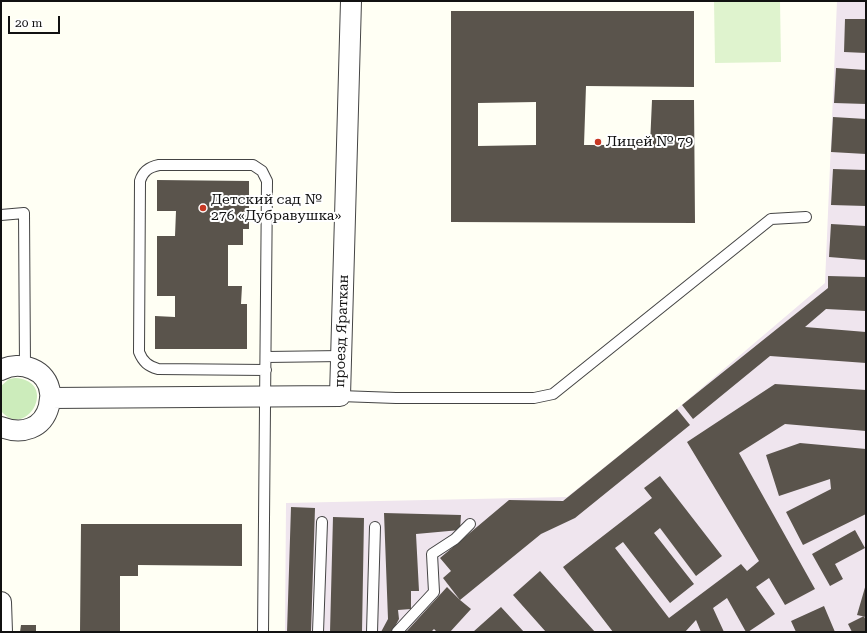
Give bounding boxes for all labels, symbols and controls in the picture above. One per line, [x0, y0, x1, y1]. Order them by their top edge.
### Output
scale bar [10, 8, 62, 34]
text: 20 m [15, 16, 42, 30]
place label: Лицей № 79 [606, 134, 693, 150]
marker: Лицей № 79 [593, 137, 603, 147]
place label: Детский сад № 276 «Дубравушка» [211, 192, 341, 224]
marker: Детский сад № 276 «Дубравушка» [198, 203, 208, 213]
street label: проезд Яраткан [332, 274, 352, 388]

